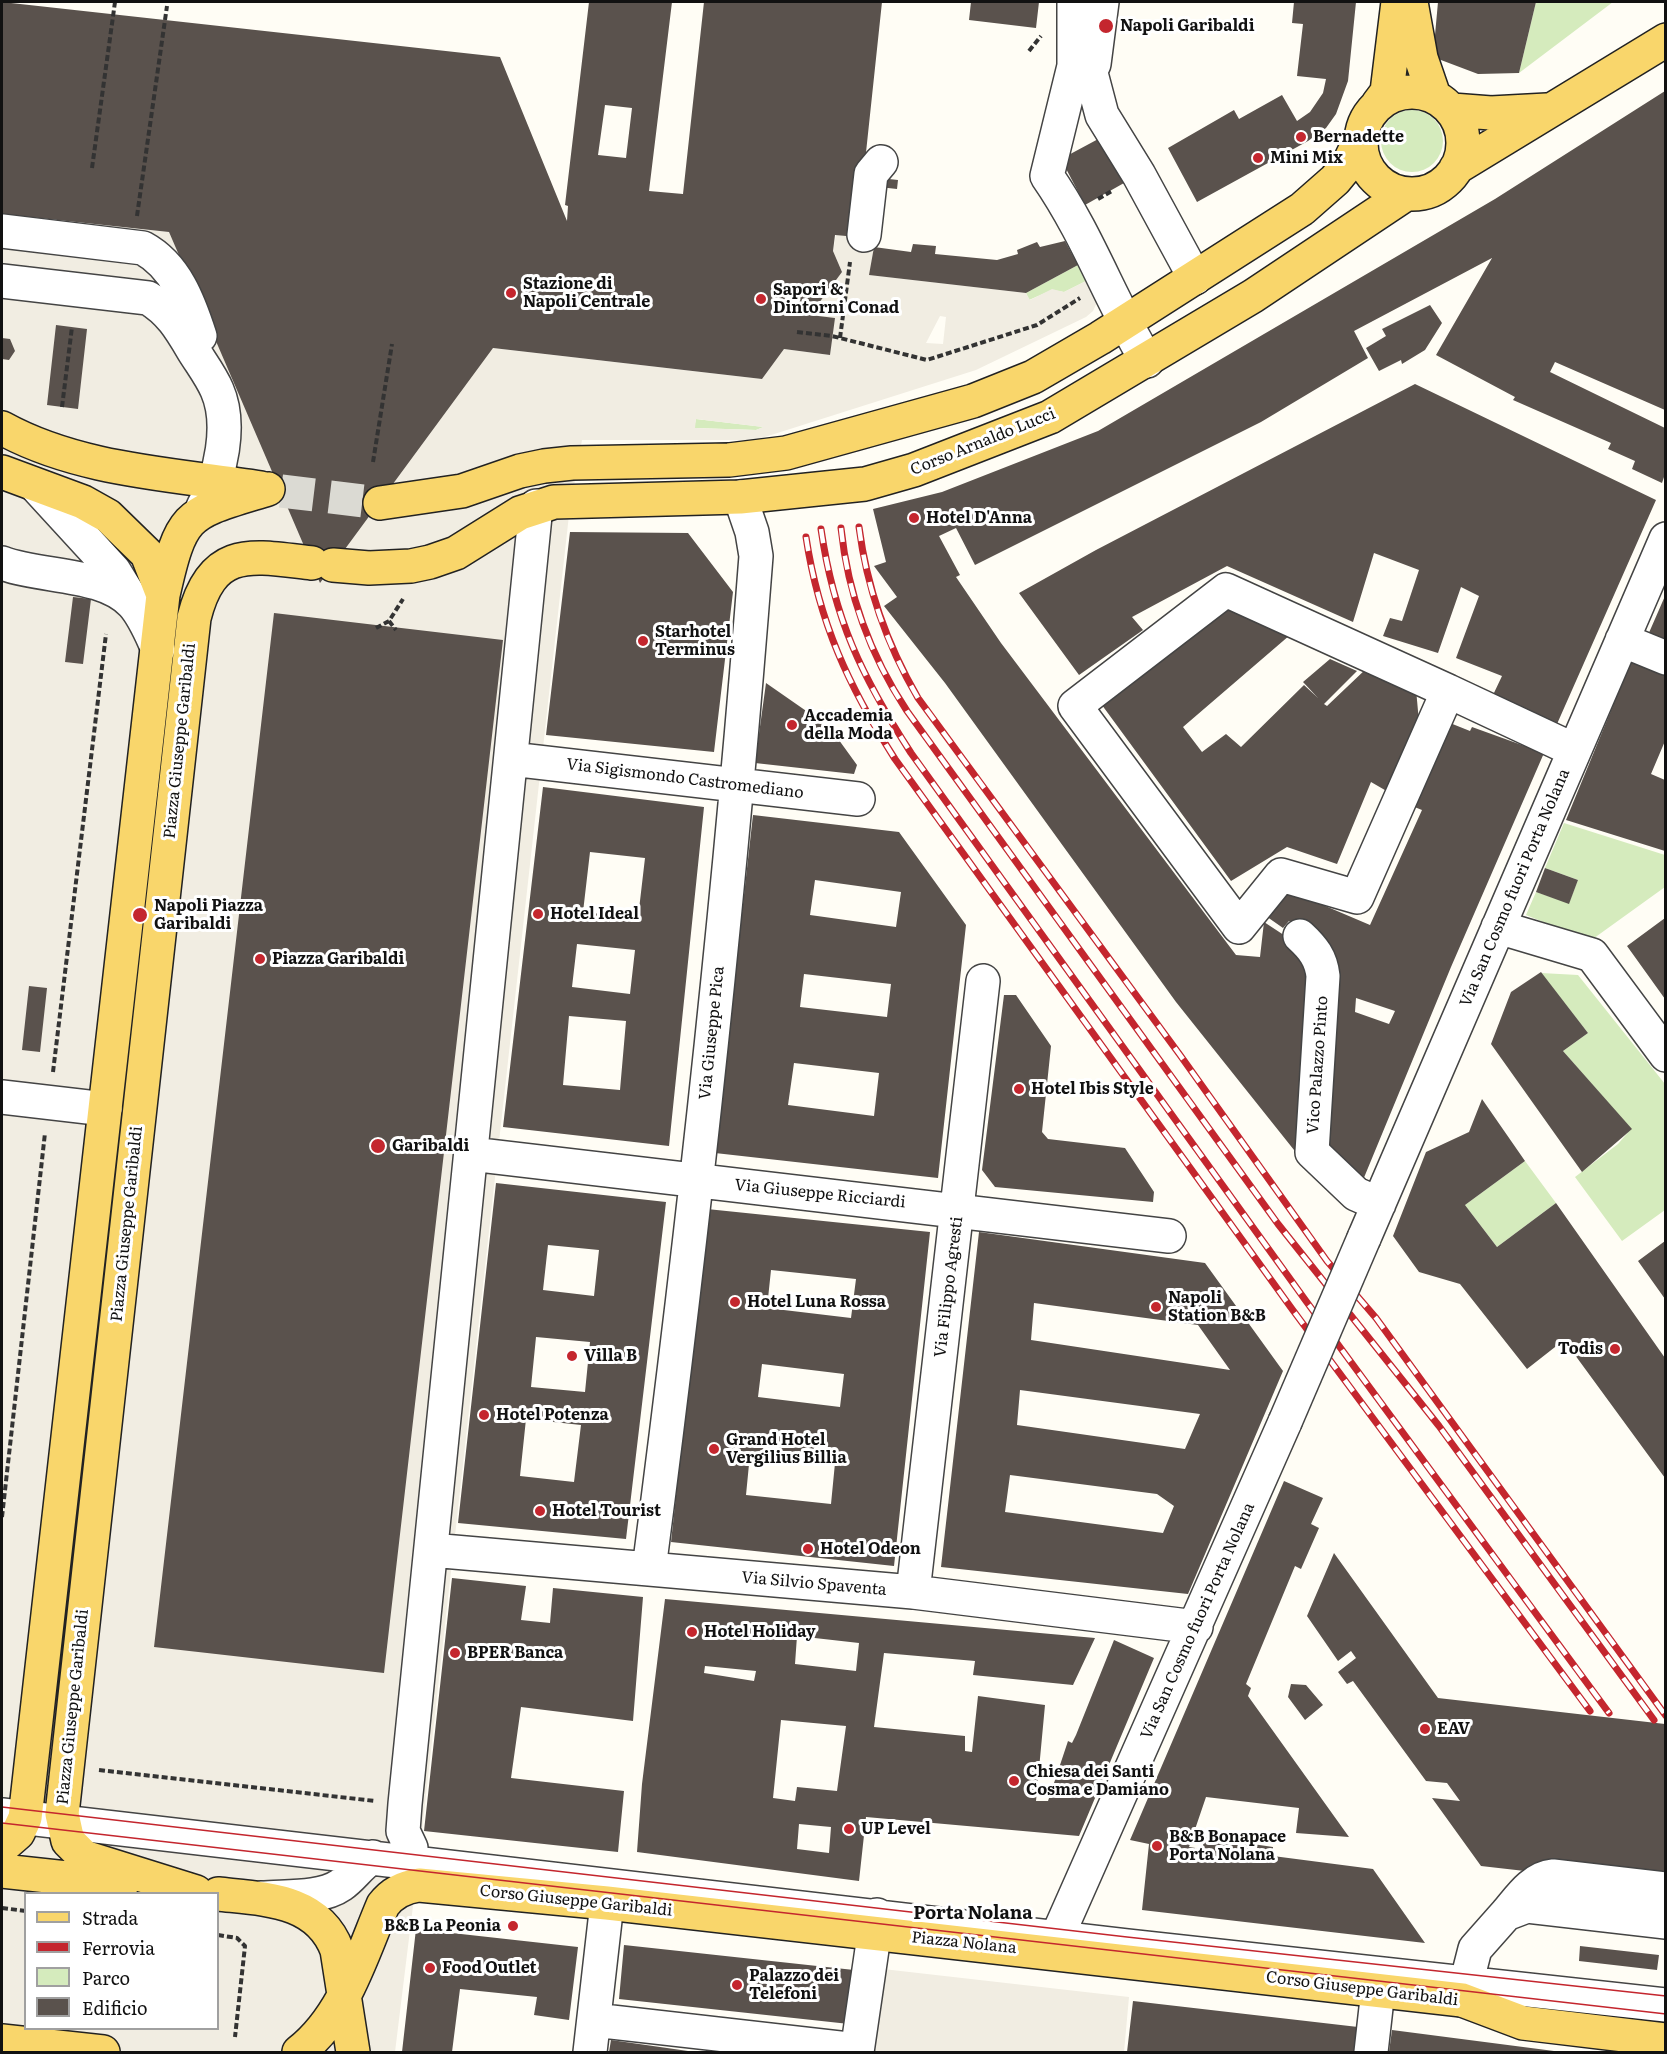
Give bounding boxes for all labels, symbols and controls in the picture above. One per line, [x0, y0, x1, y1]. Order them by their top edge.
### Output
place label: Napoli Garibaldi [1120, 16, 1254, 36]
marker: Napoli Garibaldi [1097, 17, 1115, 35]
place label: Bernadette [1313, 127, 1404, 147]
marker: Bernadette [1294, 130, 1308, 144]
place label: Mini Mix [1270, 148, 1343, 168]
marker: Mini Mix [1251, 151, 1265, 165]
place label: Stazione di Napoli Centrale [523, 274, 650, 312]
place label: Sapori & Dintorni Conad [773, 280, 899, 318]
marker: Stazione di Napoli Centrale [504, 286, 518, 300]
marker: Sapori & Dintorni Conad [754, 292, 768, 306]
street label: Corso Arnaldo Lucci [908, 404, 1058, 480]
place label: Hotel D'Anna [926, 508, 1032, 528]
marker: Hotel D'Anna [907, 511, 921, 525]
place label: Starhotel Terminus [655, 622, 735, 660]
marker: Starhotel Terminus [636, 634, 650, 648]
street label: Piazza Giuseppe Garibaldi [160, 642, 200, 840]
place label: Accademia della Moda [804, 706, 893, 744]
marker: Accademia della Moda [785, 718, 799, 732]
street label: Via Sigismondo Castromediano [565, 755, 805, 803]
street label: Via San Cosmo fuori Porta Nolana [1456, 766, 1574, 1010]
place label: Napoli Piazza Garibaldi [154, 896, 263, 934]
place label: Hotel Ideal [550, 904, 639, 924]
marker: Napoli Piazza Garibaldi [131, 906, 149, 924]
marker: Hotel Ideal [531, 907, 545, 921]
place label: Piazza Garibaldi [272, 949, 404, 969]
marker: Piazza Garibaldi [253, 952, 267, 966]
street label: Via Giuseppe Pica [695, 965, 729, 1101]
street label: Vico Palazzo Pinto [1304, 995, 1332, 1135]
place label: Hotel Ibis Style [1031, 1079, 1154, 1099]
marker: Hotel Ibis Style [1012, 1082, 1026, 1096]
street label: Piazza Giuseppe Garibaldi [107, 1125, 147, 1323]
place label: Garibaldi [392, 1136, 469, 1156]
marker: Garibaldi [369, 1137, 387, 1155]
street label: Via Giuseppe Ricciardi [734, 1175, 906, 1213]
street label: Via Filippo Agresti [931, 1216, 967, 1358]
place label: Napoli Station B&B [1168, 1288, 1266, 1326]
place label: Hotel Luna Rossa [747, 1292, 886, 1312]
marker: Hotel Luna Rossa [728, 1295, 742, 1309]
marker: Napoli Station B&B [1149, 1300, 1163, 1314]
place label: Todis [1558, 1339, 1603, 1359]
marker: Todis [1608, 1342, 1622, 1356]
place label: Villa B [584, 1346, 637, 1366]
marker: Villa B [565, 1349, 579, 1363]
place label: Hotel Potenza [496, 1405, 609, 1425]
marker: Hotel Potenza [477, 1408, 491, 1422]
place label: Grand Hotel Vergilius Billia [726, 1430, 847, 1468]
marker: Grand Hotel Vergilius Billia [707, 1442, 721, 1456]
street label: Via San Cosmo fuori Porta Nolana [1137, 1500, 1259, 1742]
place label: Hotel Tourist [552, 1501, 661, 1521]
marker: Hotel Tourist [533, 1504, 547, 1518]
place label: Hotel Odeon [820, 1539, 921, 1559]
marker: Hotel Odeon [801, 1542, 815, 1556]
street label: Via Silvio Spaventa [741, 1568, 887, 1600]
street label: Piazza Giuseppe Garibaldi [53, 1608, 93, 1806]
place label: Hotel Holiday [704, 1622, 815, 1642]
marker: Hotel Holiday [685, 1625, 699, 1639]
place label: BPER Banca [467, 1643, 563, 1663]
marker: BPER Banca [448, 1646, 462, 1660]
place label: EAV [1437, 1719, 1470, 1739]
marker: EAV [1418, 1722, 1432, 1736]
place label: Chiesa dei Santi Cosma e Damiano [1026, 1762, 1169, 1800]
marker: Chiesa dei Santi Cosma e Damiano [1007, 1774, 1021, 1788]
place label: UP Level [861, 1819, 931, 1839]
marker: UP Level [842, 1822, 856, 1836]
place label: B&B Bonapace Porta Nolana [1169, 1827, 1286, 1865]
marker: B&B Bonapace Porta Nolana [1150, 1839, 1164, 1853]
street label: Corso Giuseppe Garibaldi [479, 1881, 673, 1921]
legend [24, 1892, 219, 2030]
district label: Porta Nolana [913, 1903, 1033, 1925]
text: Strada [82, 1904, 138, 1931]
place label: B&B La Peonia [384, 1916, 501, 1936]
marker: B&B La Peonia [506, 1919, 520, 1933]
street label: Piazza Nolana [910, 1928, 1018, 1958]
text: Ferrovia [82, 1934, 155, 1961]
place label: Food Outlet [442, 1958, 537, 1978]
marker: Food Outlet [423, 1961, 437, 1975]
text: Parco [82, 1964, 130, 1991]
place label: Palazzo dei Telefoni [749, 1966, 839, 2004]
street label: Corso Giuseppe Garibaldi [1265, 1968, 1459, 2010]
marker: Palazzo dei Telefoni [730, 1978, 744, 1992]
text: Edificio [82, 1994, 148, 2021]

